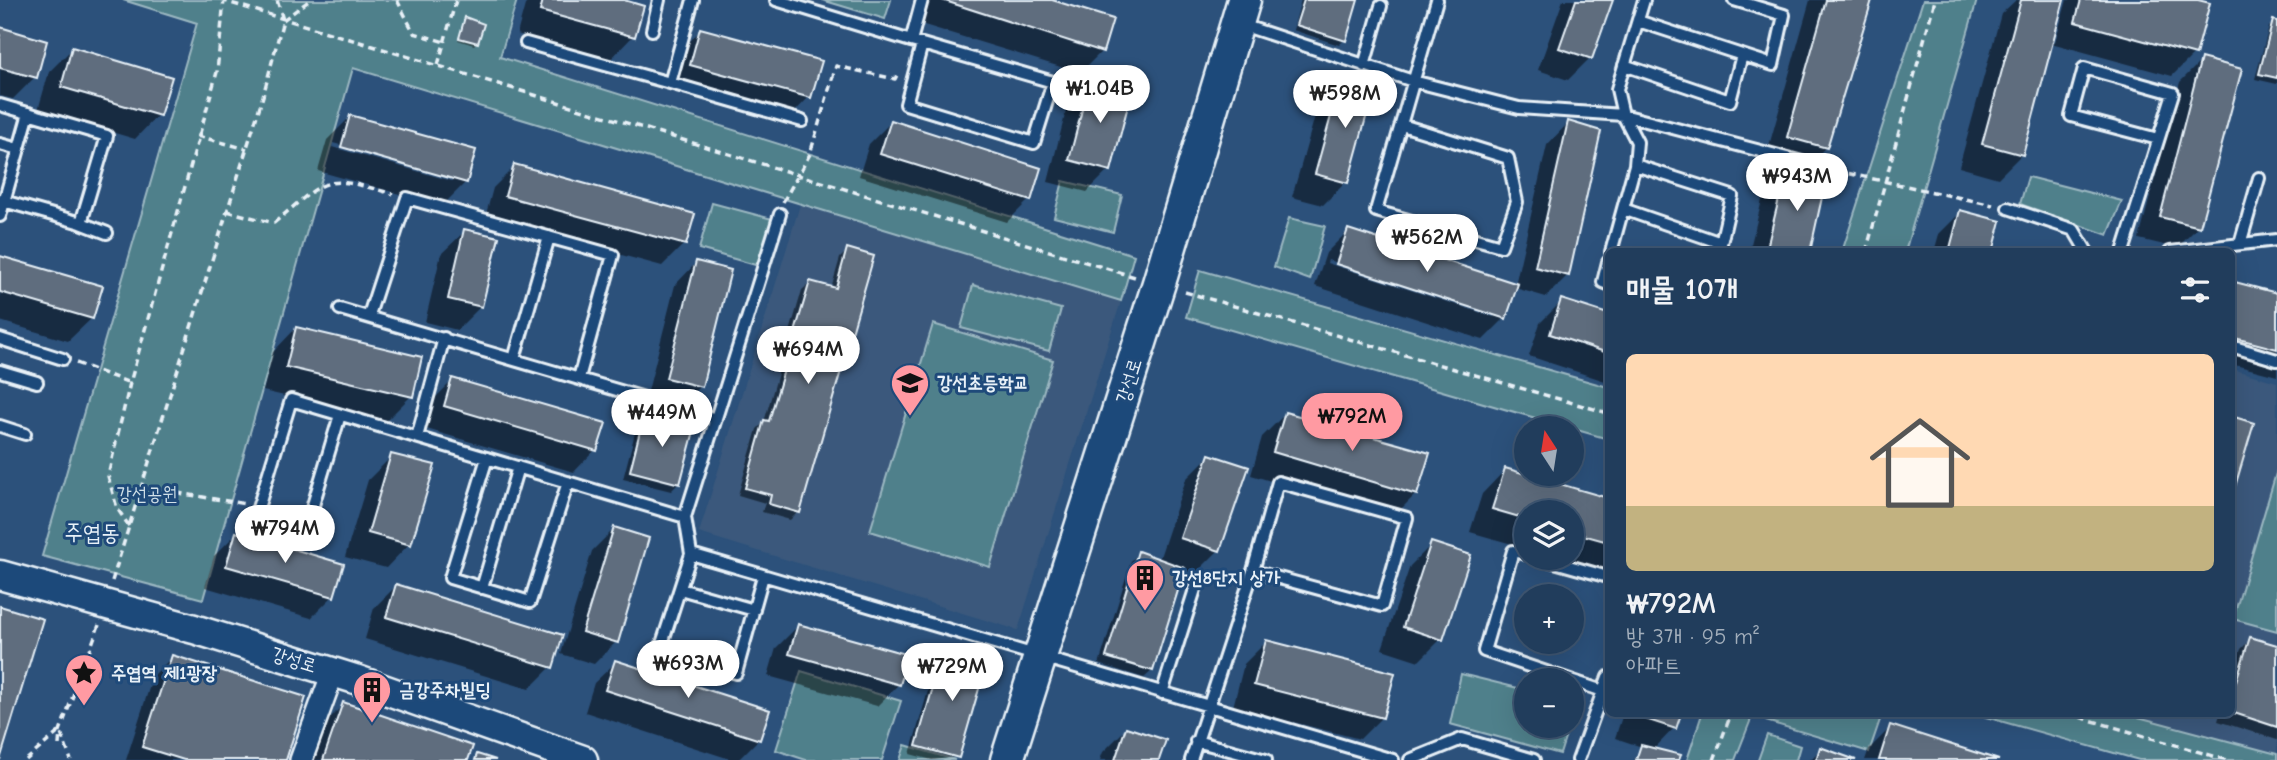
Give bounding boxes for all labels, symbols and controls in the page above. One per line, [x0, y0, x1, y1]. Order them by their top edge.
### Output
pin: ₩1.04B [1043, 66, 1157, 125]
pin: ₩598M [1296, 71, 1394, 130]
text: ₩1.04B [1066, 74, 1134, 101]
text: ₩598M [1309, 79, 1381, 106]
pin: ₩943M [1748, 154, 1846, 213]
text: ₩943M [1762, 162, 1832, 189]
pin: ₩562M [1378, 215, 1476, 274]
text: ₩562M [1391, 223, 1463, 250]
icon: filters [2176, 271, 2214, 309]
text: 매물 10개 [1626, 272, 1738, 307]
pin: ₩694M [759, 326, 857, 386]
text: ₩694M [773, 335, 843, 362]
street label: 강선로 [1112, 356, 1146, 406]
school or university icon: 강선초등학교 [889, 362, 931, 417]
place label: 강선초등학교 [937, 372, 1029, 394]
pin: ₩449M [613, 390, 711, 449]
pin: ₩792M [1303, 393, 1401, 453]
text: ₩449M [627, 398, 697, 425]
icon: home [1857, 400, 1983, 526]
text: ₩792M [1317, 402, 1387, 429]
north arrow [1514, 416, 1584, 486]
map controls [1514, 416, 1584, 738]
park label: 강선공원 [116, 483, 178, 505]
button: layers [1514, 500, 1584, 570]
pin: ₩794M [236, 505, 334, 565]
text: ₩794M [251, 514, 319, 541]
district label: 주엽동 [64, 519, 120, 546]
building icon: 강선8단지 상가 [1124, 557, 1166, 612]
place label: 강선8단지 상가 [1172, 567, 1281, 589]
button: + [1514, 584, 1584, 654]
text: ₩792M [1626, 586, 1716, 621]
text: 방 3개 · 95 m² [1626, 623, 1759, 650]
pin: ₩693M [639, 640, 737, 700]
street label: 강성로 [269, 643, 319, 677]
pin: ₩729M [903, 644, 1001, 703]
text: ₩693M [652, 649, 724, 676]
place icon: 주엽역 제1광장 [63, 652, 105, 707]
text: ₩729M [917, 652, 987, 679]
text: 아파트 [1626, 652, 1682, 679]
place label: 주엽역 제1광장 [111, 662, 218, 684]
button: − [1514, 668, 1584, 738]
building icon: 금강주차빌딩 [351, 669, 393, 724]
place label: 금강주차빌딩 [399, 679, 491, 701]

